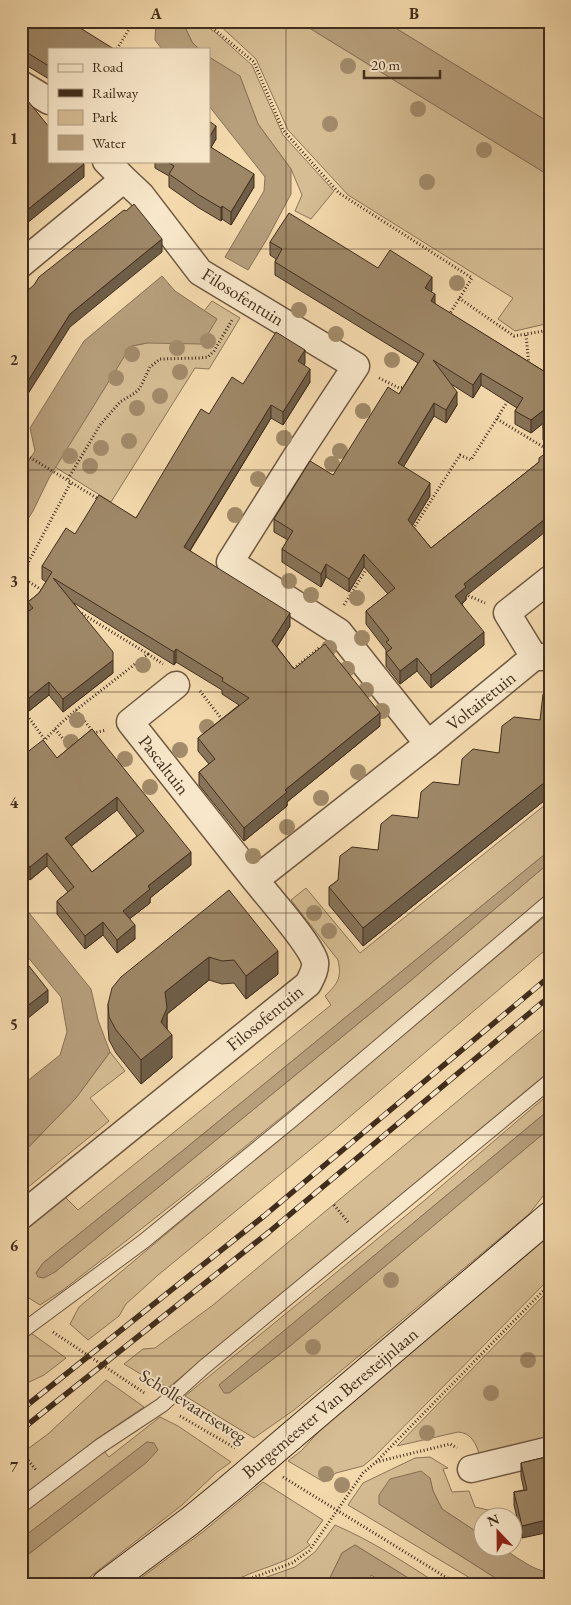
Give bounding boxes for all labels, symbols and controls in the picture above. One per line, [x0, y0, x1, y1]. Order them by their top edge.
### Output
text: A [149, 3, 162, 24]
text: B [409, 3, 419, 24]
legend [48, 48, 210, 162]
scale bar [364, 48, 440, 80]
text: 20 m [371, 55, 400, 74]
text: Road [92, 57, 124, 76]
text: Railway [92, 83, 139, 102]
text: Park [92, 107, 119, 126]
text: 1 [10, 128, 18, 149]
text: Water [92, 133, 126, 152]
street label: Filosofentuin [198, 262, 289, 331]
text: 2 [10, 349, 19, 370]
text: 3 [10, 571, 18, 592]
street label: Voltairetuin [441, 665, 520, 736]
street label: Pascaltuin [134, 730, 195, 800]
text: 4 [10, 792, 19, 813]
street label: Filosofentuin [222, 979, 308, 1056]
text: 5 [10, 1014, 18, 1035]
text: 6 [10, 1235, 19, 1256]
street label: Burgemeester Van Beresteijnlaan [237, 1322, 423, 1483]
street label: Schollevaartseweg [135, 1363, 251, 1448]
text: 7 [10, 1456, 19, 1477]
north arrow [474, 1508, 524, 1558]
text: N [485, 1509, 502, 1530]

